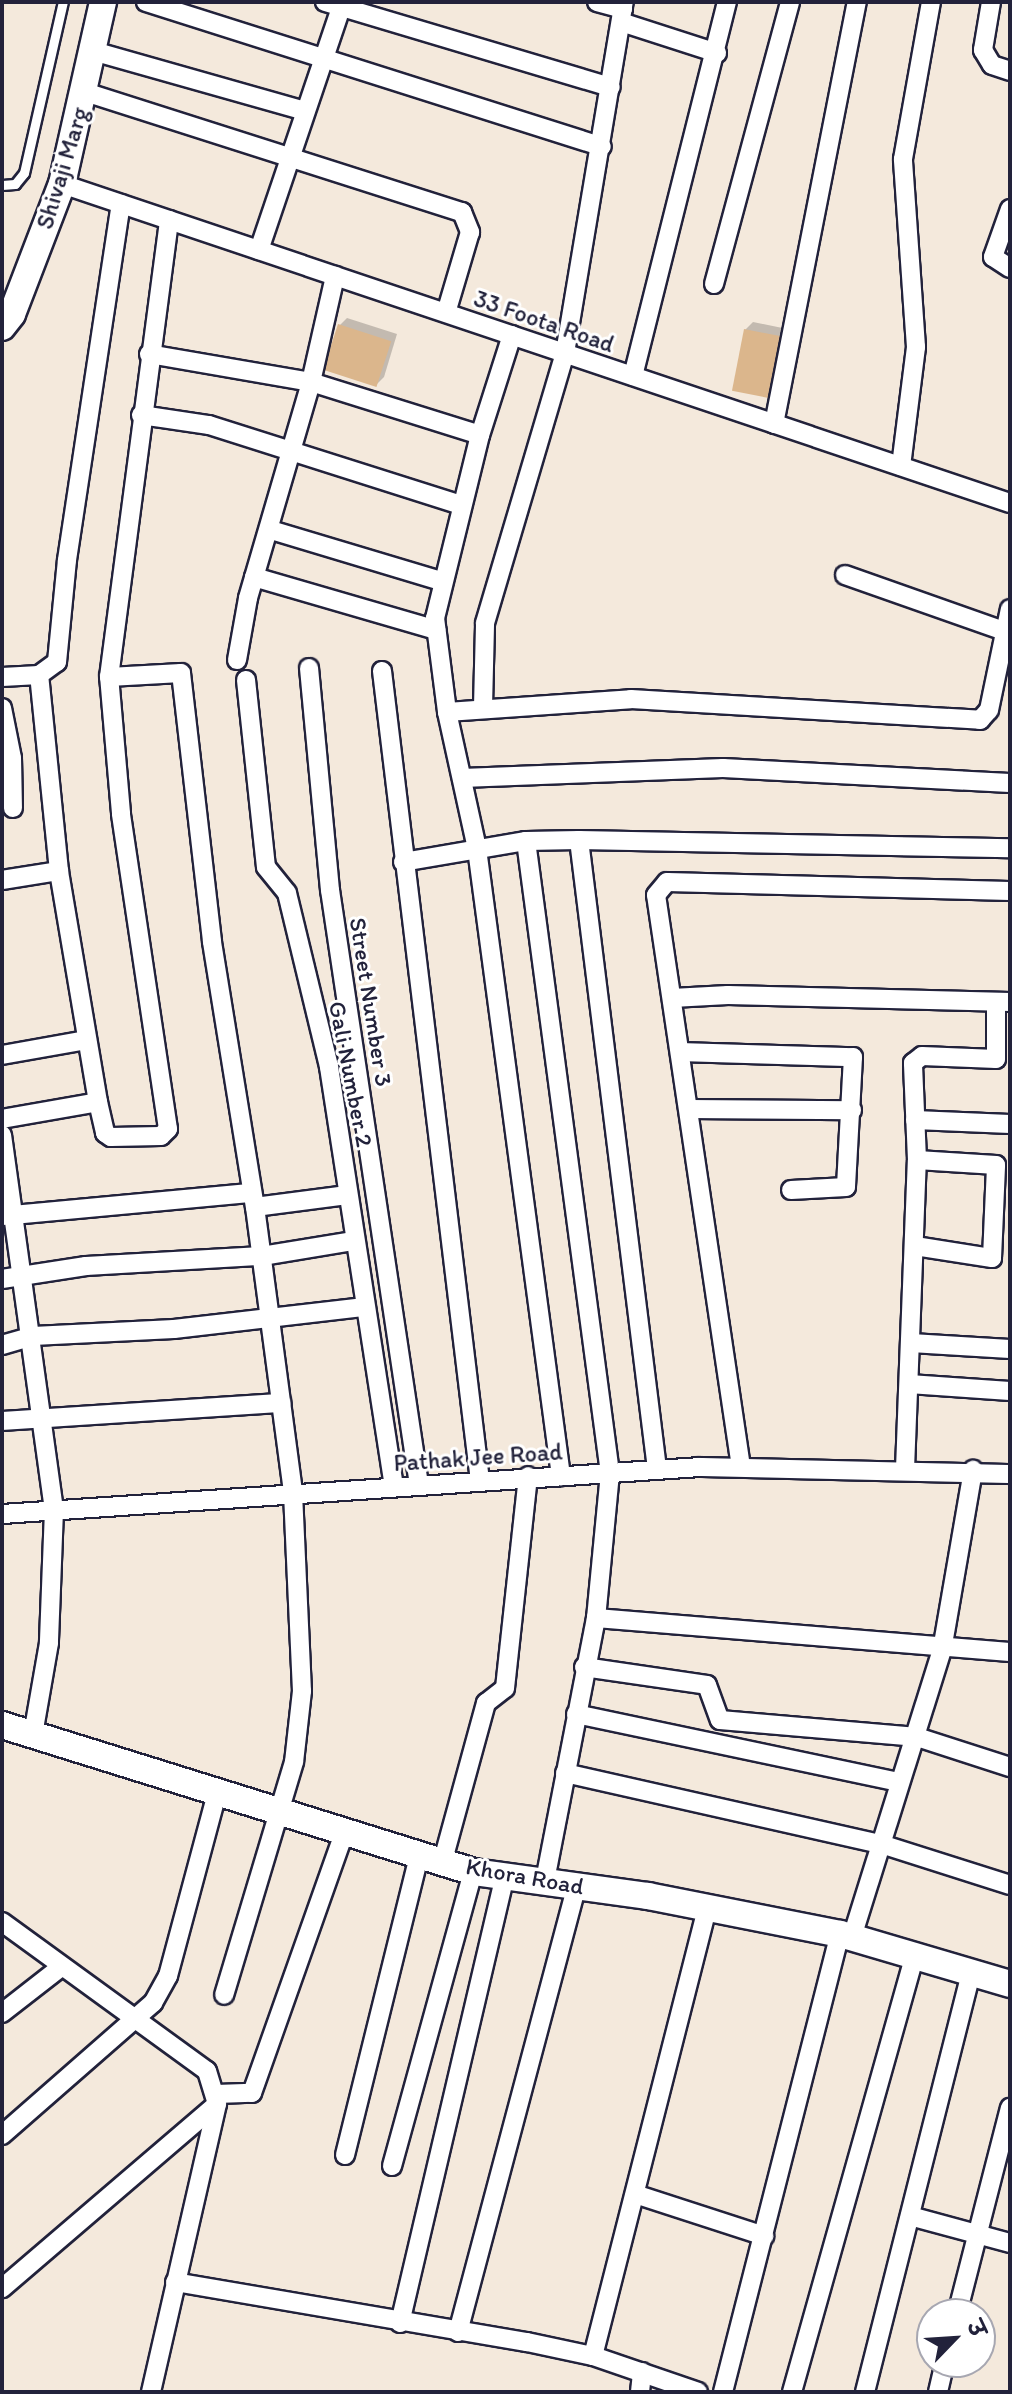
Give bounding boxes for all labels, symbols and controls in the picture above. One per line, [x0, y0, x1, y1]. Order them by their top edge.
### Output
street label: Shivaji Marg [30, 104, 94, 232]
street label: 33 Foota Road [470, 284, 618, 358]
street label: Street Number 3 [343, 916, 399, 1088]
street label: Gali Number 2 [323, 998, 379, 1150]
street label: Pathak Jee Road [393, 1437, 563, 1477]
street label: Khora Road [464, 1852, 586, 1900]
north arrow [916, 2298, 996, 2378]
text: उ [961, 2316, 992, 2341]

